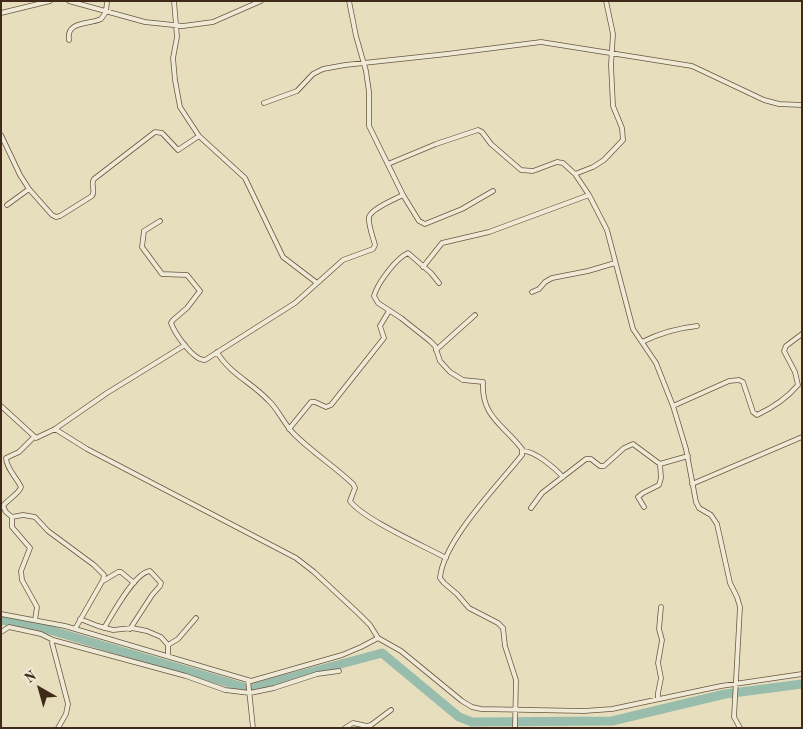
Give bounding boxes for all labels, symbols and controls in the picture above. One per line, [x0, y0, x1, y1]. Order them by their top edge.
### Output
north arrow [15, 664, 65, 714]
text: N [22, 668, 39, 686]

